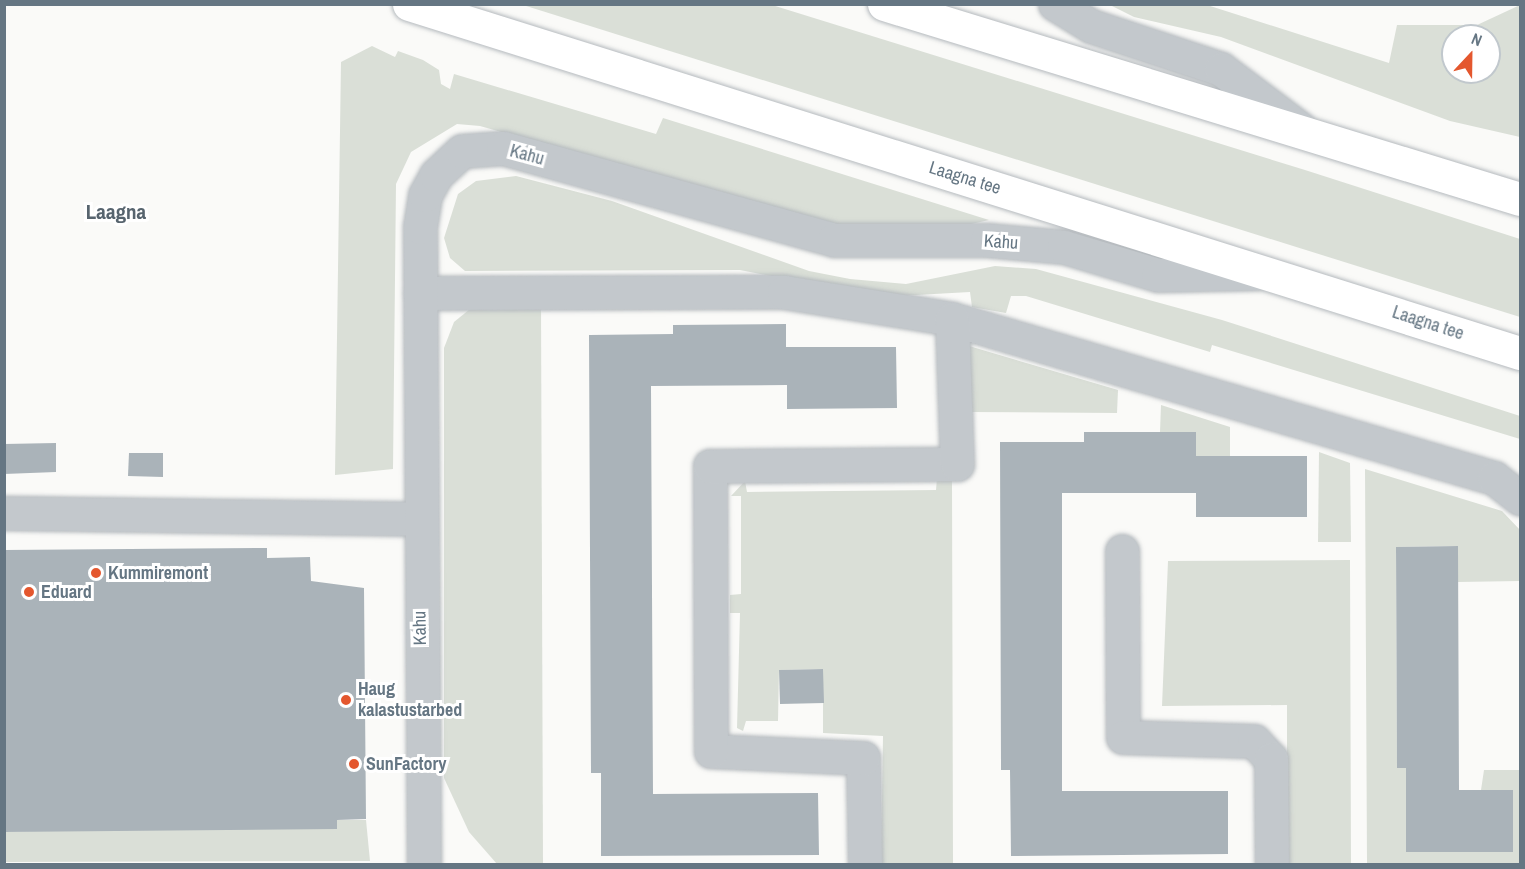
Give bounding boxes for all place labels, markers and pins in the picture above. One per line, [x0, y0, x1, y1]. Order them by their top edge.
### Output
place label: Kummiremont [108, 562, 208, 584]
marker: Kummiremont [89, 566, 103, 580]
place label: Eduard [41, 581, 92, 603]
marker: Eduard [22, 585, 36, 599]
place label: Haug kalastustarbed [358, 679, 462, 722]
marker: Haug kalastustarbed [339, 693, 353, 707]
place label: SunFactory [366, 753, 446, 775]
marker: SunFactory [347, 757, 361, 771]

